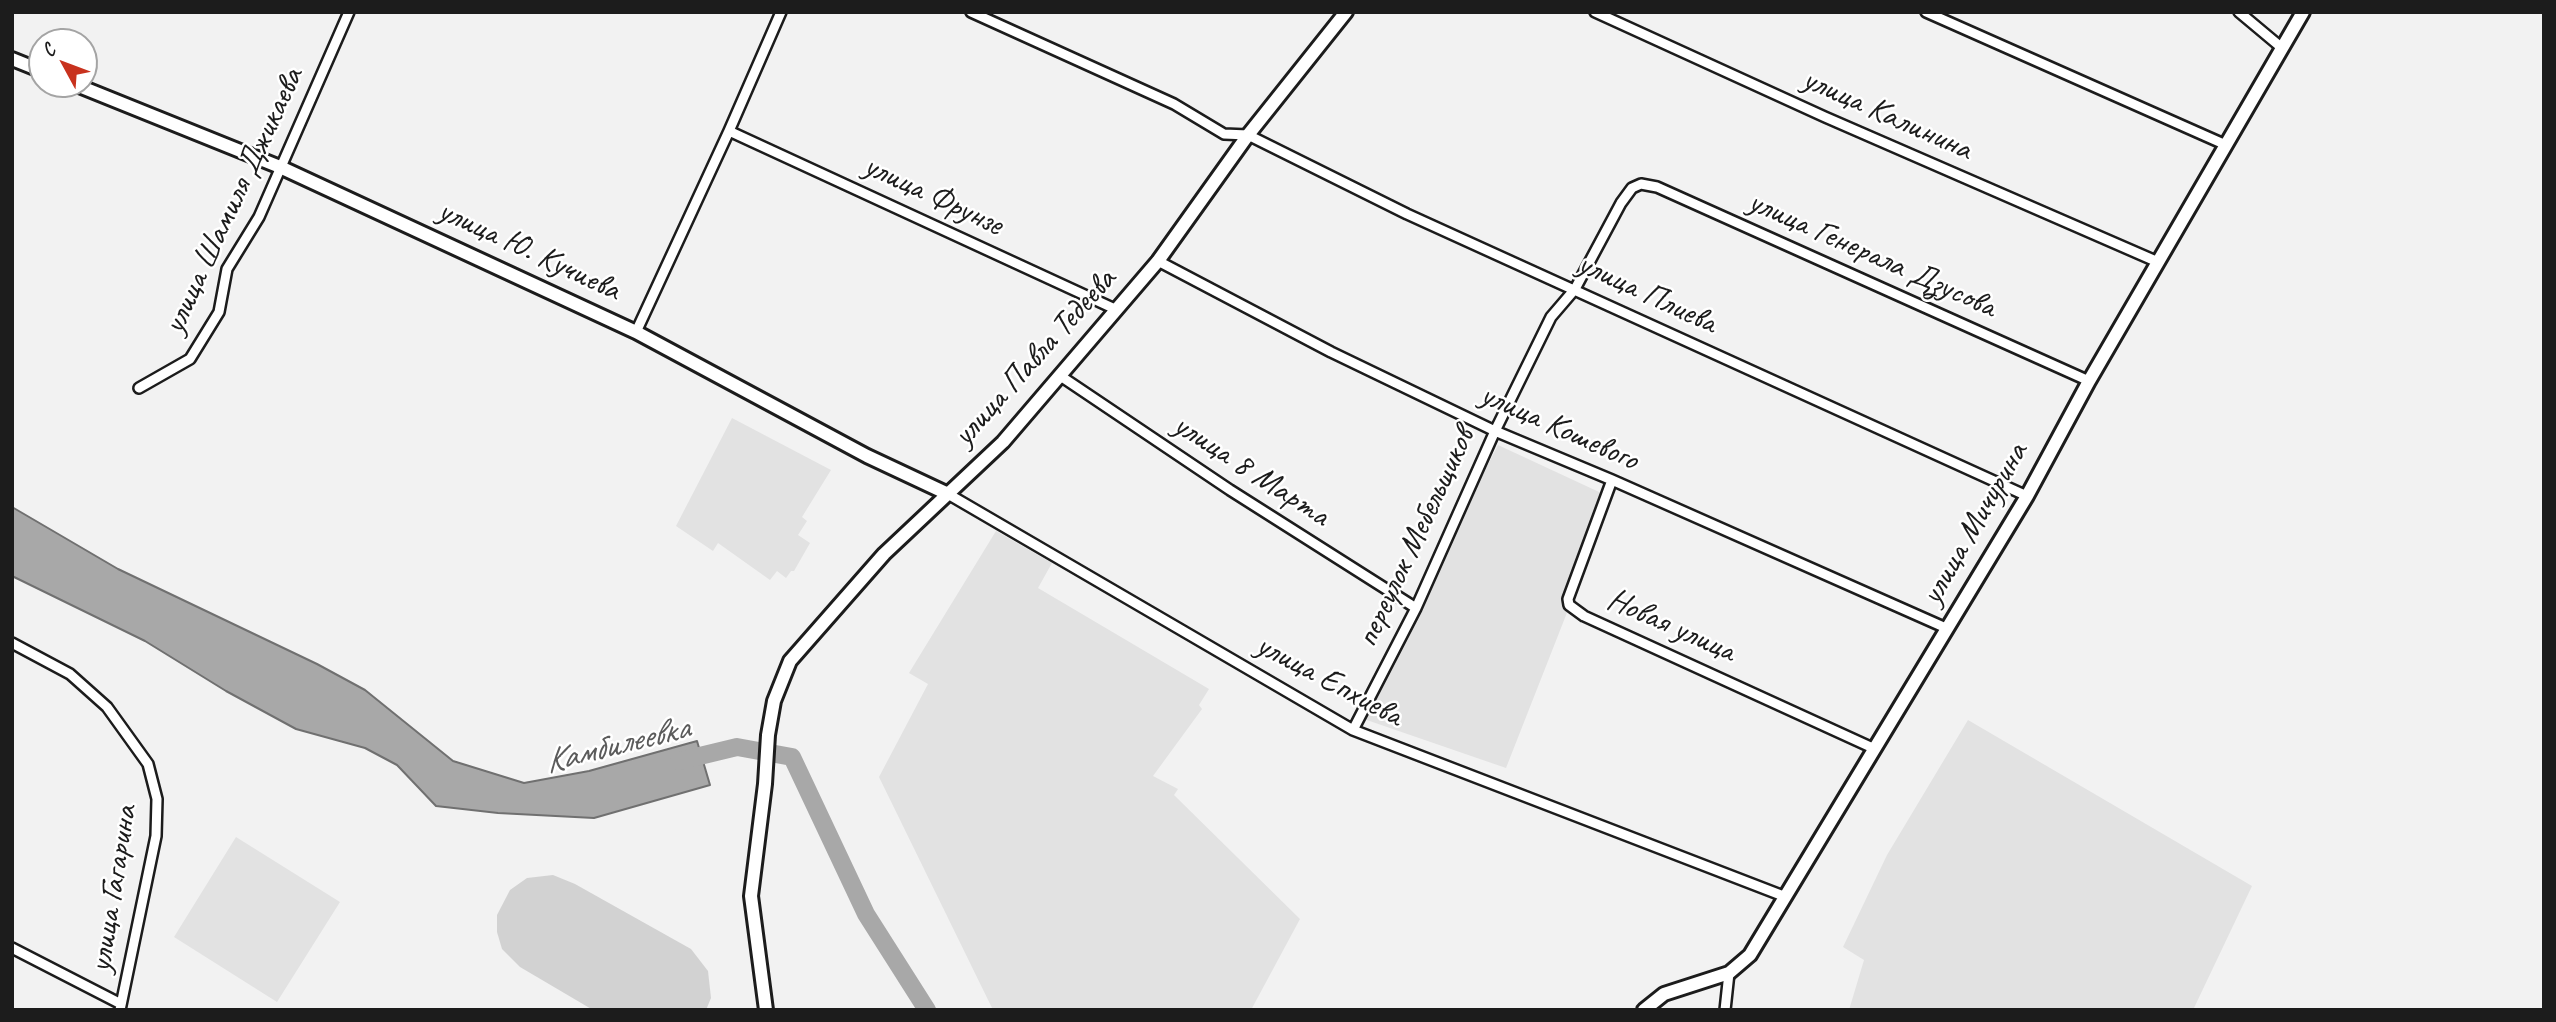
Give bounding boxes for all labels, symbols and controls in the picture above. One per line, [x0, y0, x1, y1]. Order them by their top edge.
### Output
north arrow [28, 28, 98, 98]
text: С [37, 39, 61, 62]
street label: улица Калинина [1796, 60, 1978, 170]
street label: улица Шамиля Джикаева [155, 62, 313, 340]
street label: улица Фрунзе [857, 147, 1009, 245]
street label: улица Генерала Дзусова [1742, 183, 2002, 327]
street label: улица Ю. Кучиева [432, 192, 626, 310]
street label: улица Плиева [1571, 245, 1723, 343]
street label: улица Павла Тедеева [945, 261, 1125, 455]
street label: улица Кошевого [1474, 376, 1644, 480]
street label: улица 8 Марта [1165, 406, 1337, 536]
street label: переулок Мебельщиков [1348, 422, 1484, 654]
street label: улица Мичурина [1913, 436, 2037, 612]
street label: Новая улица [1601, 580, 1741, 672]
street label: улица Епхиева [1249, 626, 1409, 736]
water label: Камбилеевка [541, 708, 693, 784]
street label: улица Гагарина [81, 803, 147, 975]

